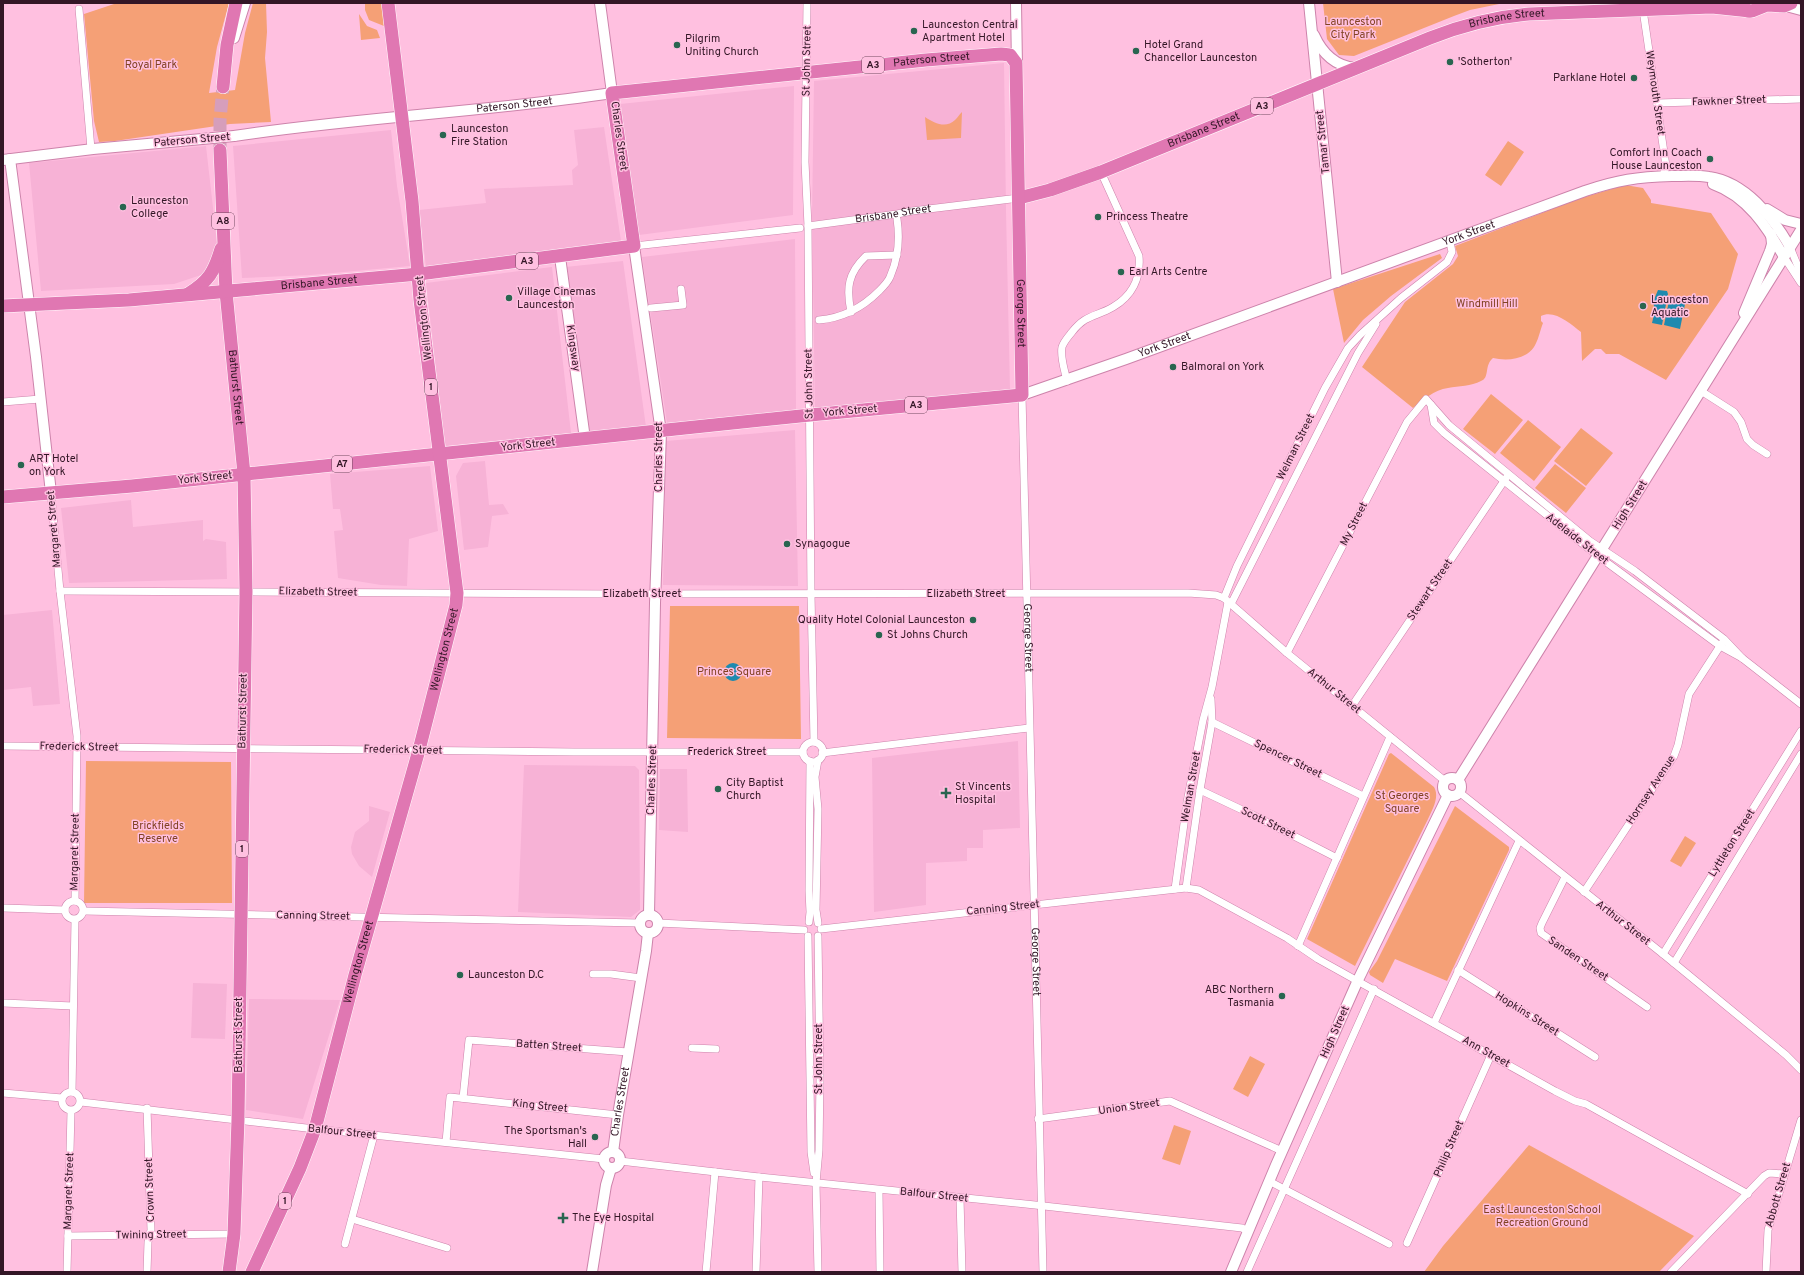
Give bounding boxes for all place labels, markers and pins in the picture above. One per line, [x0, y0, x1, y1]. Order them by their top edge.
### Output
place label: Launceston Central Apartment Hotel [922, 18, 1018, 45]
marker: Launceston Central Apartment Hotel [909, 26, 919, 36]
place label: Pilgrim Uniting Church [685, 32, 759, 59]
place label: Hotel Grand Chancellor Launceston [1144, 38, 1257, 65]
marker: Pilgrim Uniting Church [672, 40, 682, 50]
marker: Hotel Grand Chancellor Launceston [1131, 46, 1141, 56]
place label: 'Sotherton' [1458, 55, 1512, 69]
marker: 'Sotherton' [1445, 57, 1455, 67]
place label: Parklane Hotel [1553, 71, 1626, 85]
marker: Parklane Hotel [1629, 73, 1639, 83]
place label: Launceston Fire Station [451, 122, 508, 149]
marker: Launceston Fire Station [438, 130, 448, 140]
place label: Comfort Inn Coach House Launceston [1609, 146, 1702, 173]
marker: Comfort Inn Coach House Launceston [1705, 154, 1715, 164]
place label: Launceston College [131, 194, 188, 221]
marker: Launceston College [118, 202, 128, 212]
place label: Princess Theatre [1106, 210, 1188, 224]
marker: Princess Theatre [1093, 212, 1103, 222]
place label: Earl Arts Centre [1129, 265, 1207, 279]
marker: Earl Arts Centre [1116, 267, 1126, 277]
place label: Village Cinemas Launceston [517, 285, 596, 312]
marker: Village Cinemas Launceston [504, 293, 514, 303]
place label: Launceston Aquatic [1651, 293, 1708, 320]
marker: Launceston Aquatic [1638, 301, 1648, 311]
place label: Balmoral on York [1181, 360, 1265, 374]
marker: Balmoral on York [1168, 362, 1178, 372]
place label: ART Hotel on York [29, 452, 79, 479]
marker: ART Hotel on York [16, 460, 26, 470]
place label: Synagogue [795, 537, 850, 551]
marker: Synagogue [782, 539, 792, 549]
place label: Quality Hotel Colonial Launceston [798, 613, 965, 627]
marker: Quality Hotel Colonial Launceston [968, 615, 978, 625]
place label: St Johns Church [887, 628, 968, 642]
marker: St Johns Church [874, 630, 884, 640]
place label: City Baptist Church [726, 776, 784, 803]
place label: St Vincents Hospital [955, 780, 1011, 807]
marker: City Baptist Church [713, 784, 723, 794]
marker: St Vincents Hospital [940, 787, 952, 799]
place label: Launceston D.C [468, 968, 544, 982]
marker: Launceston D.C [455, 970, 465, 980]
place label: ABC Northern Tasmania [1205, 983, 1274, 1010]
marker: ABC Northern Tasmania [1277, 991, 1287, 1001]
place label: The Sportsman's Hall [504, 1124, 587, 1151]
marker: The Sportsman's Hall [590, 1132, 600, 1142]
place label: The Eye Hospital [572, 1211, 654, 1225]
marker: The Eye Hospital [557, 1212, 569, 1224]

